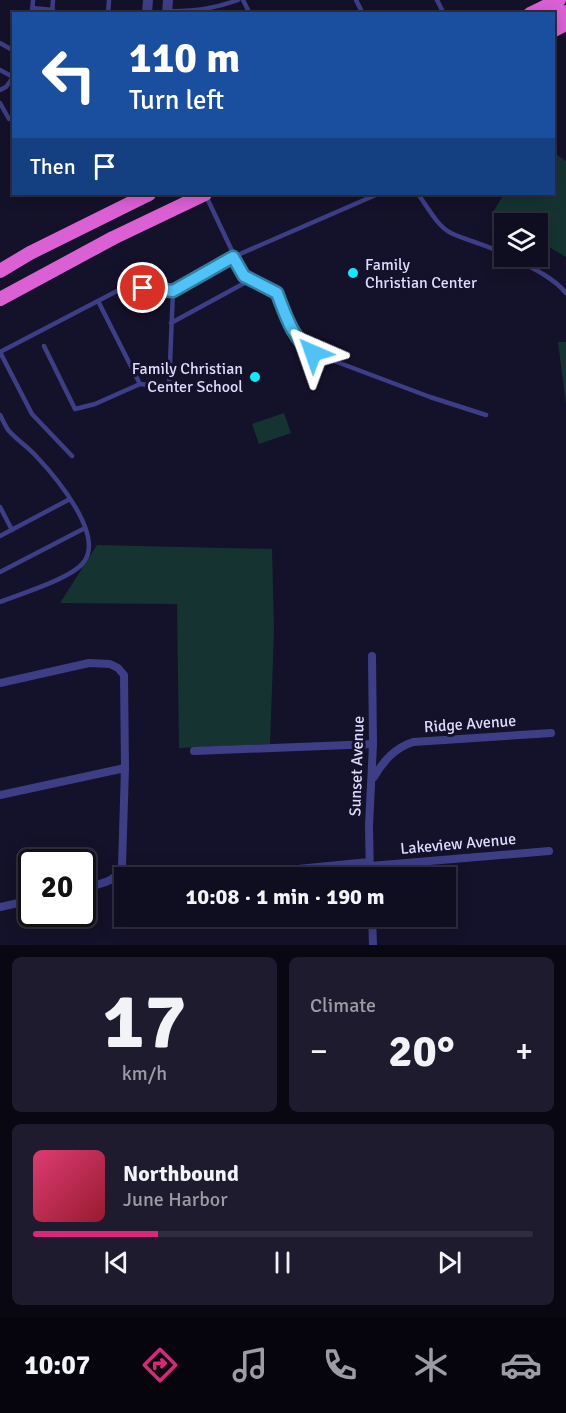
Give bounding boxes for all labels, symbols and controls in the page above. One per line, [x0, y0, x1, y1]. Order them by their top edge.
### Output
text: 110 m [129, 33, 240, 84]
icon: left [30, 36, 108, 114]
text: Turn left [129, 84, 224, 117]
icon: arrive [88, 150, 121, 183]
text: Then [30, 153, 76, 180]
map controls [494, 213, 548, 267]
button: layers [494, 213, 548, 267]
place label: Family Christian Center [365, 255, 477, 293]
pin [117, 262, 168, 313]
marker: Family Christian Center [346, 266, 360, 280]
icon: arrive [126, 271, 159, 304]
position arrow [281, 321, 345, 385]
place label: Family Christian Center School [132, 359, 243, 397]
marker: Family Christian Center School [248, 370, 262, 384]
street label: Ridge Avenue [423, 711, 517, 737]
street label: Sunset Avenue [345, 715, 369, 817]
street label: Lakeview Avenue [399, 829, 517, 859]
speed limit sign: 20 [18, 849, 96, 927]
text: 10:08 · 1 min · 190 m [185, 883, 385, 910]
text: 17 [102, 974, 187, 1070]
text: Climate [310, 993, 376, 1018]
text: 20° [388, 1024, 455, 1079]
text: − [310, 1031, 328, 1072]
text: + [515, 1031, 533, 1072]
text: km/h [122, 1061, 167, 1086]
text: Northbound [123, 1160, 239, 1187]
text: June Harbor [123, 1187, 228, 1212]
icon: previous [100, 1246, 133, 1279]
icon: pause [266, 1246, 299, 1279]
icon: next [433, 1246, 466, 1279]
icon: directions [139, 1344, 181, 1386]
icon: music [229, 1344, 271, 1386]
icon: phone [319, 1344, 361, 1386]
icon: climate [410, 1344, 452, 1386]
icon: car [500, 1344, 542, 1386]
text: 10:07 [24, 1349, 90, 1382]

